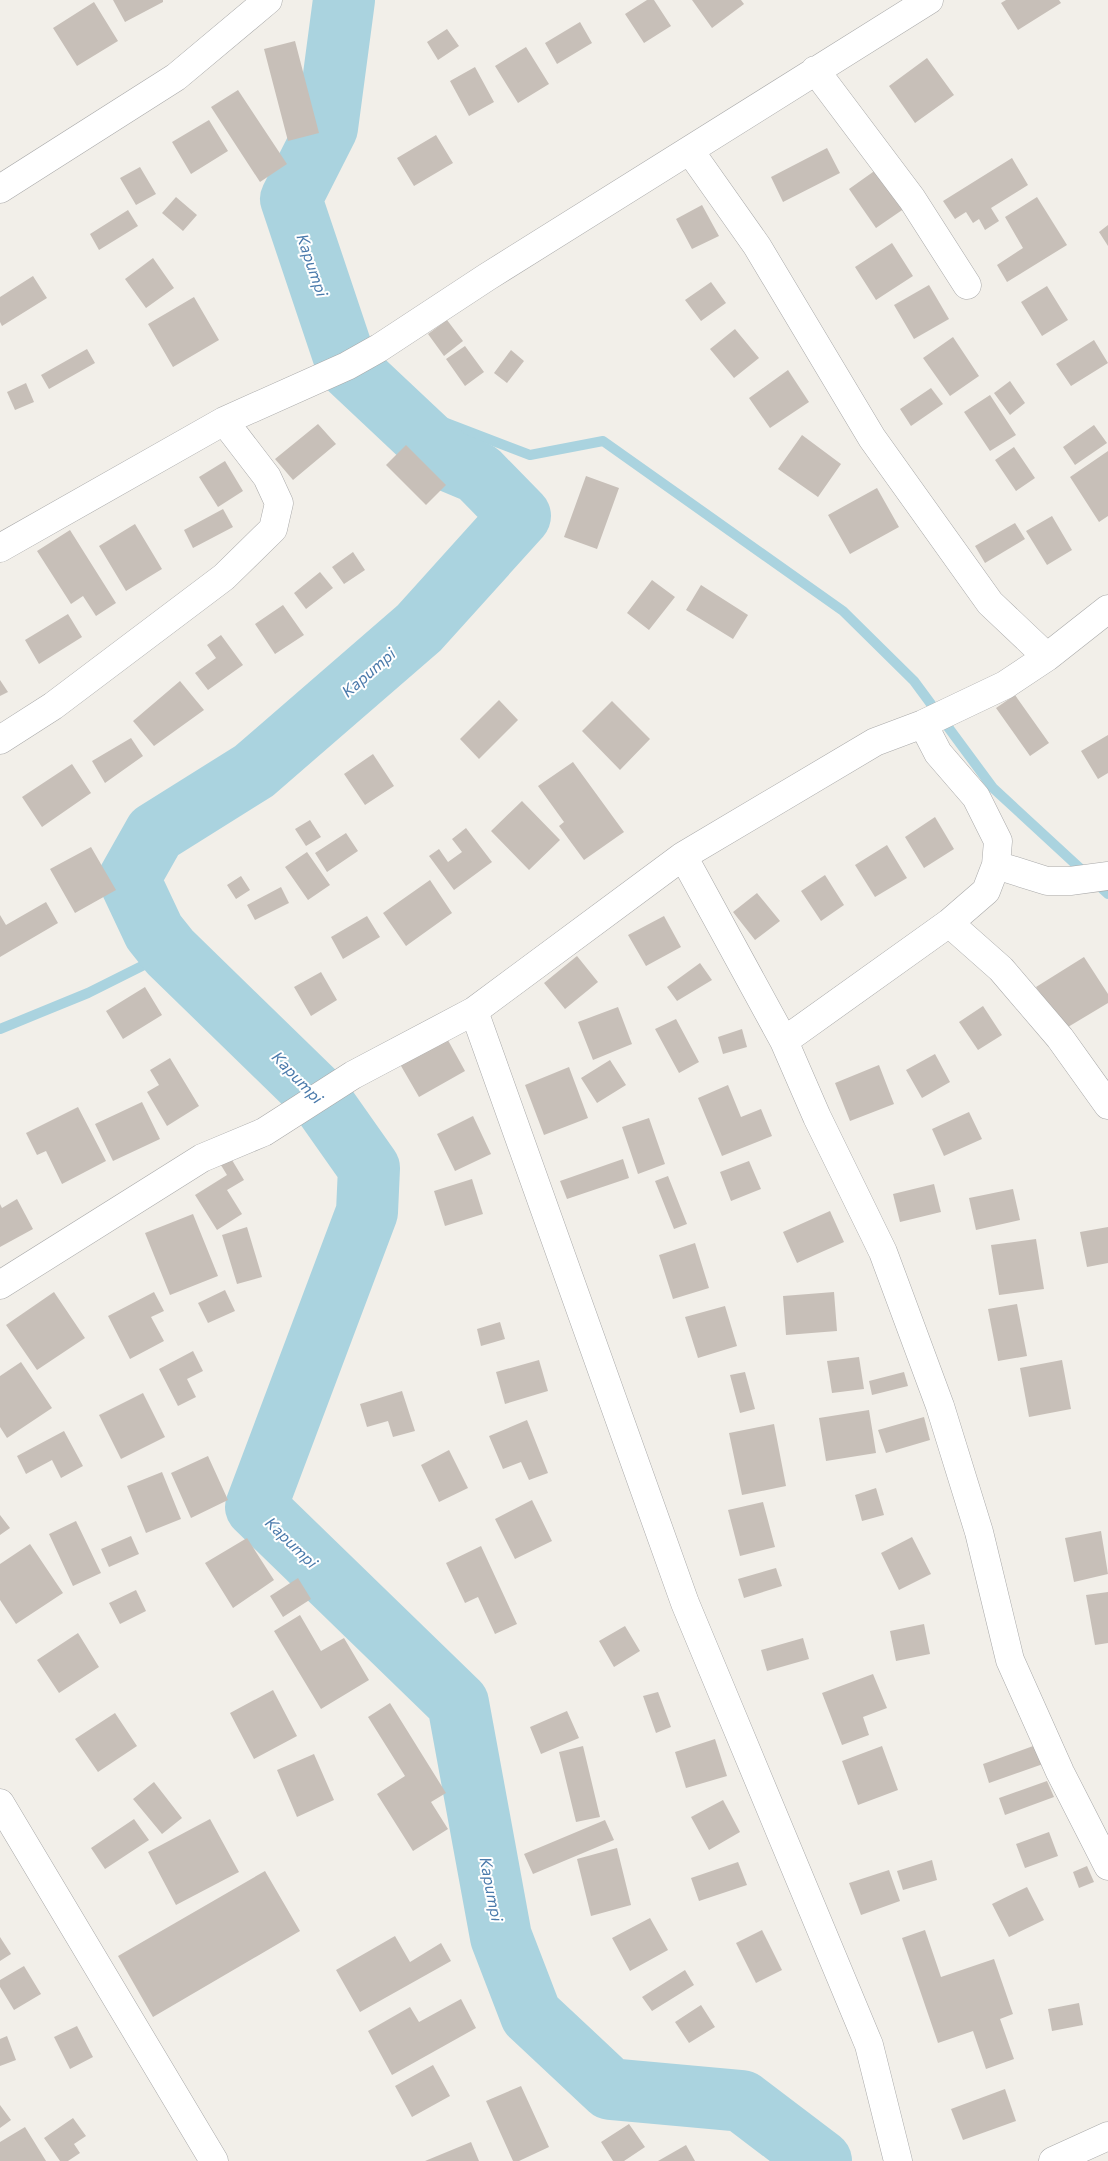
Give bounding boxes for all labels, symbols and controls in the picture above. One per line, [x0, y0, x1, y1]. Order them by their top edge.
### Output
water label: Kapumpi [293, 231, 333, 300]
water label: Kapumpi [337, 643, 399, 701]
water label: Kapumpi [269, 1047, 328, 1108]
water label: Kapumpi [262, 1513, 323, 1572]
water label: Kapumpi [476, 1855, 508, 1924]

